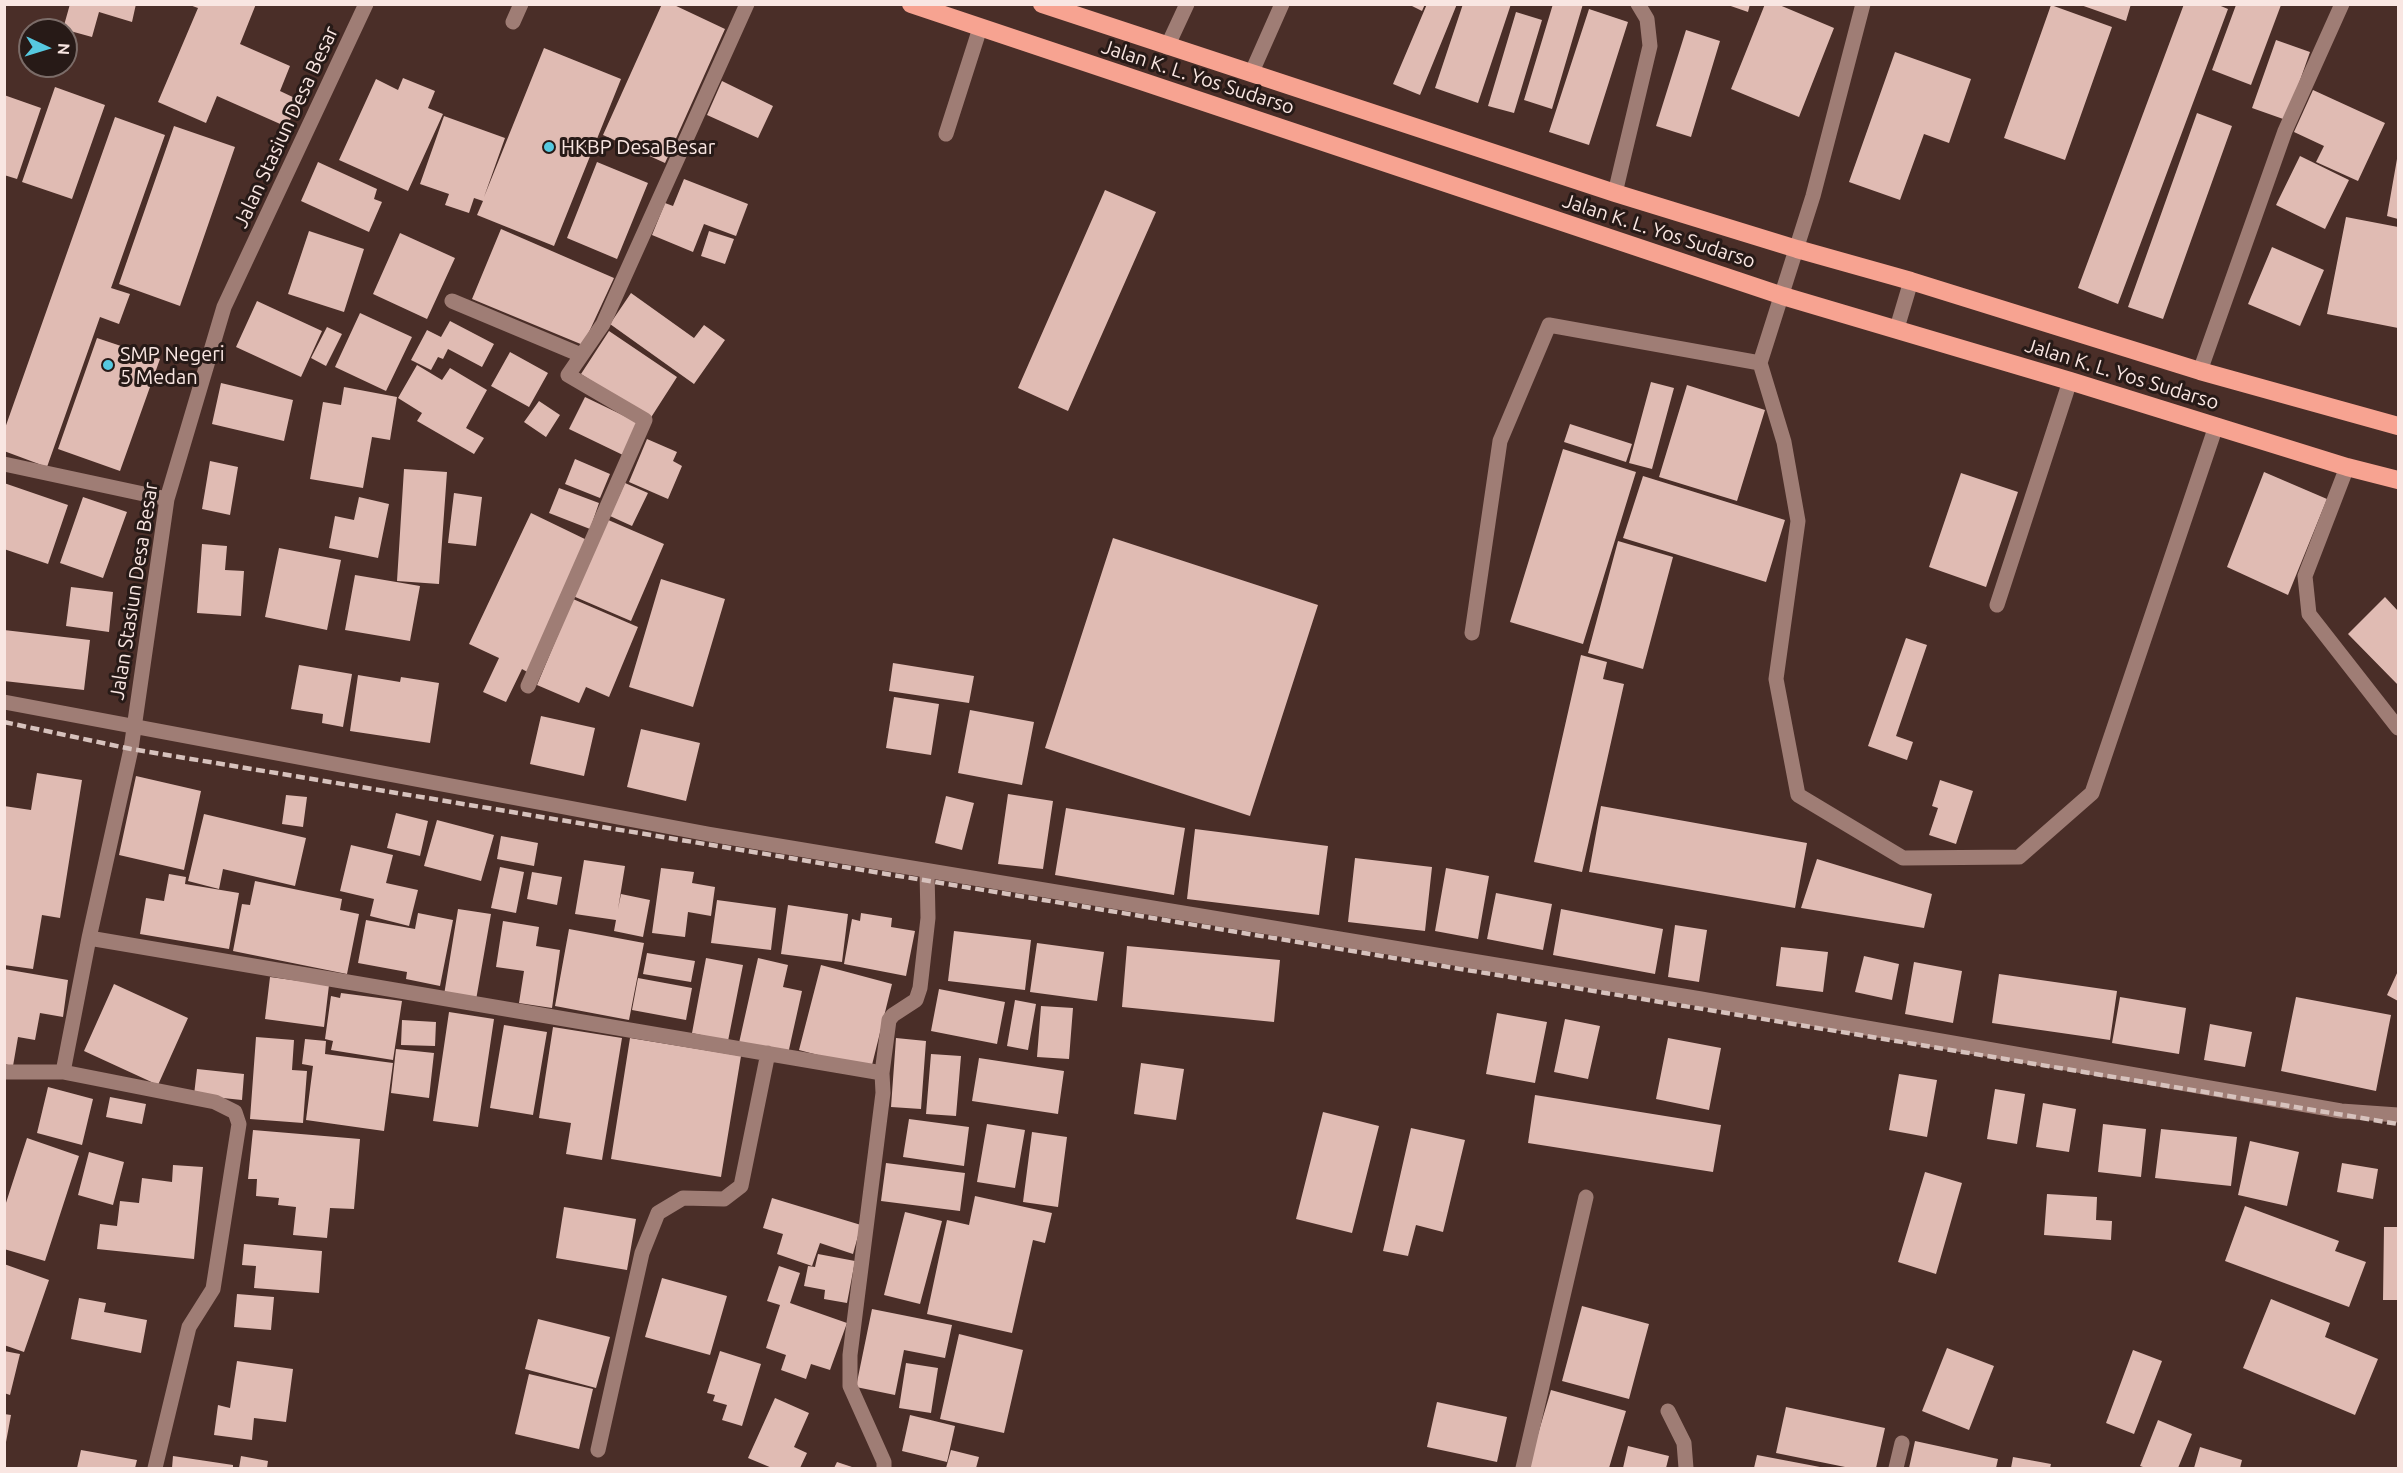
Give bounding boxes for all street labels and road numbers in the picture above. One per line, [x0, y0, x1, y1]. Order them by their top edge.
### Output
street label: Jalan Stasiun Desa Besar [229, 22, 343, 232]
street label: Jalan K. L. Yos Sudarso [1099, 34, 1297, 120]
street label: Jalan K. L. Yos Sudarso [1560, 188, 1758, 274]
street label: Jalan K. L. Yos Sudarso [2022, 333, 2222, 415]
street label: Jalan Stasiun Desa Besar [105, 480, 163, 702]

